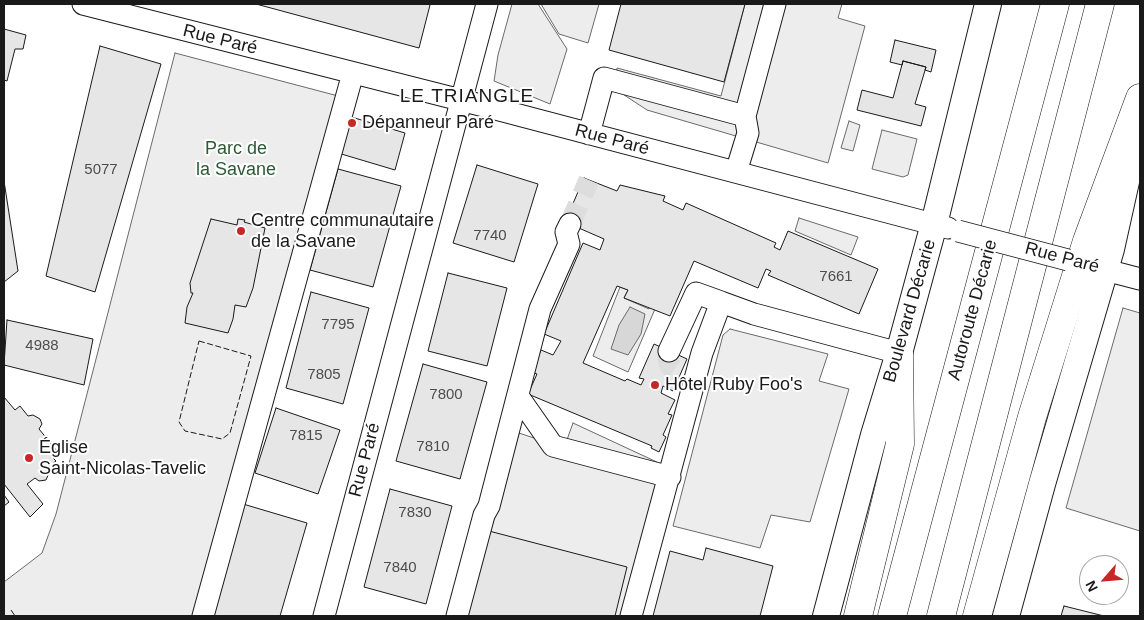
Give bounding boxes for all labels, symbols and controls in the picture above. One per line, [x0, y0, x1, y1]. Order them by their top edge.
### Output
street label: Rue Paré [180, 20, 260, 60]
district label: LE TRIANGLE [398, 86, 536, 108]
place label: Dépanneur Paré [362, 112, 494, 134]
marker: Dépanneur Paré [346, 117, 358, 129]
street label: Rue Paré [572, 120, 652, 160]
park label: Parc de la Savane [196, 138, 276, 180]
house number: 5077 [84, 161, 118, 179]
place label: Centre communautaire de la Savane [251, 210, 434, 252]
marker: Centre communautaire de la Savane [235, 225, 247, 237]
house number: 7740 [473, 227, 507, 245]
street label: Boulevard Décarie [879, 237, 941, 385]
street label: Autoroute Décarie [944, 237, 1002, 383]
street label: Rue Paré [1022, 238, 1102, 278]
house number: 7661 [819, 268, 853, 286]
house number: 7795 [321, 316, 355, 334]
house number: 4988 [25, 337, 59, 355]
house number: 7805 [307, 366, 341, 384]
place label: Hôtel Ruby Foo's [665, 374, 802, 396]
marker: Hôtel Ruby Foo's [649, 379, 661, 391]
house number: 7800 [429, 386, 463, 404]
street label: Rue Paré [345, 420, 385, 500]
house number: 7815 [289, 427, 323, 445]
place label: Église Saint-Nicolas-Tavelic [39, 437, 206, 479]
house number: 7810 [416, 438, 450, 456]
marker: Église Saint-Nicolas-Tavelic [23, 452, 35, 464]
house number: 7830 [398, 504, 432, 522]
north arrow [1079, 555, 1129, 605]
house number: 7840 [383, 559, 417, 577]
text: N [1082, 578, 1101, 594]

